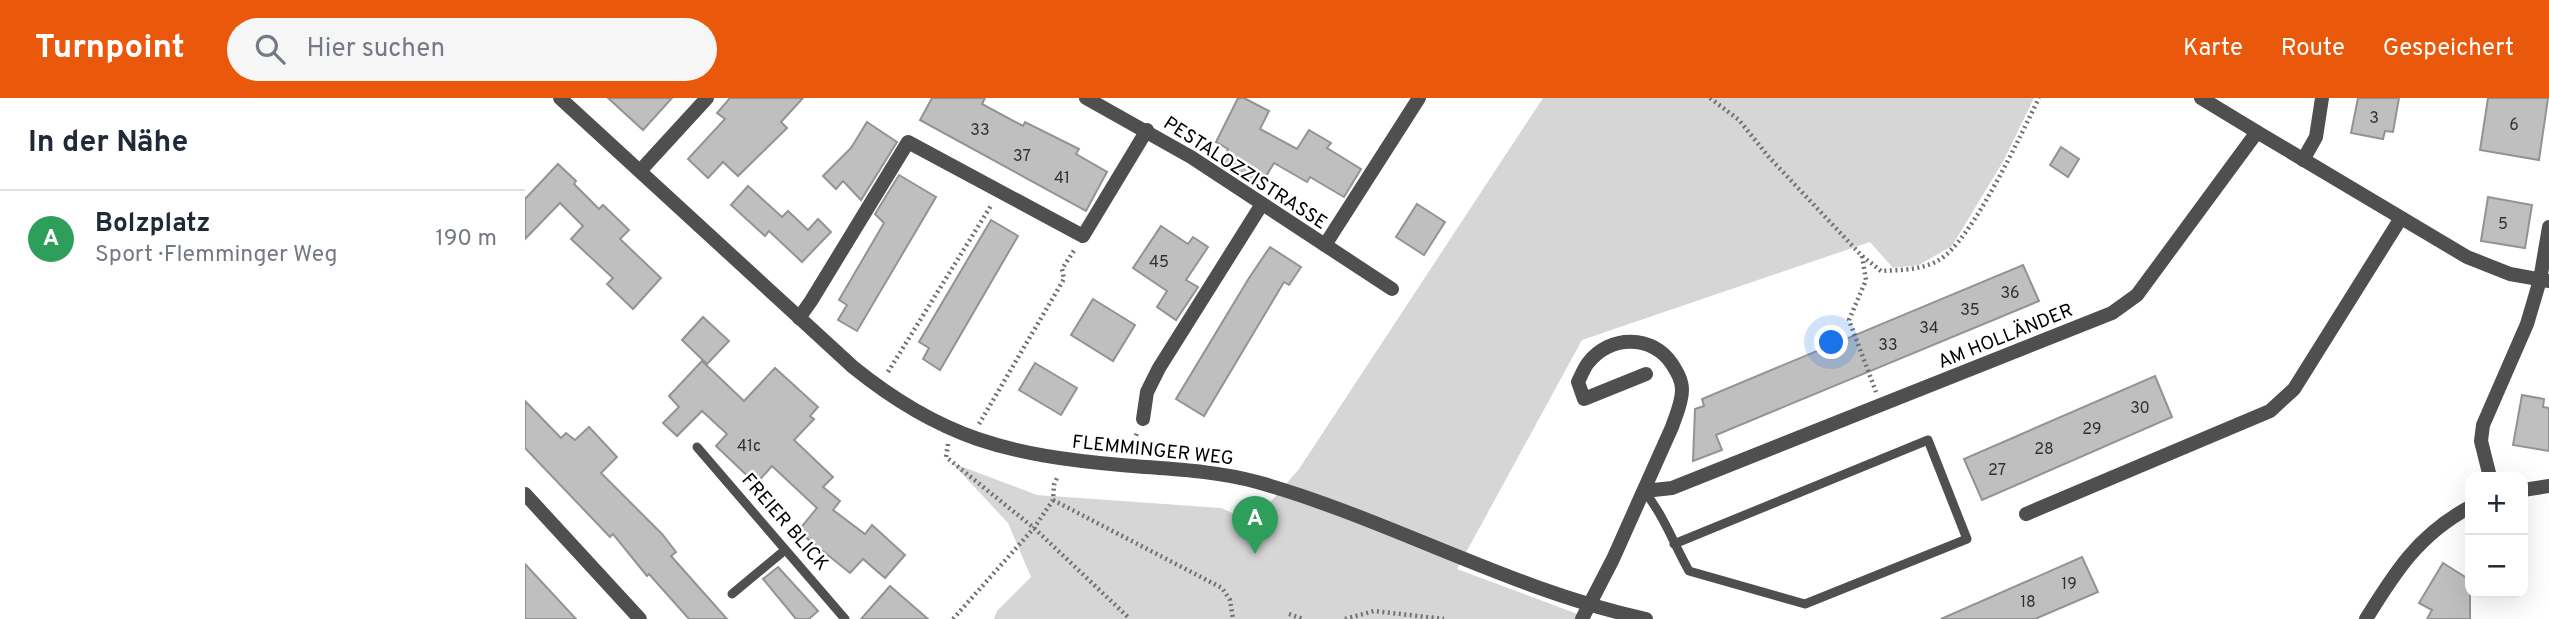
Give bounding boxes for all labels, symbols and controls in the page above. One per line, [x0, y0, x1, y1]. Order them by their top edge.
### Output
search box [227, 18, 717, 81]
text: Turnpoint [35, 28, 185, 70]
icon: search [251, 30, 289, 68]
text: Hier suchen [307, 33, 445, 66]
text: Karte [2183, 34, 2243, 64]
text: Route [2281, 34, 2345, 64]
text: Gespeichert [2383, 34, 2514, 64]
house number: 3 [2369, 109, 2379, 129]
street label: PESTALOZZISTRASSE [1158, 112, 1331, 236]
house number: 6 [2509, 116, 2519, 136]
house number: 33 [970, 121, 990, 141]
text: In der Nähe [28, 125, 188, 162]
house number: 37 [1013, 147, 1031, 167]
house number: 41 [1054, 169, 1070, 189]
text: Bolzplatz [95, 208, 210, 241]
house number: 5 [2498, 215, 2508, 235]
text: A [43, 225, 59, 254]
text: 190 m [435, 225, 497, 254]
text: Sport · Flemminger Weg [95, 241, 338, 270]
house number: 45 [1149, 253, 1169, 273]
house number: 36 [2000, 284, 2020, 304]
street label: AM HOLLÄNDER [1934, 298, 2077, 375]
house number: 35 [1960, 301, 1980, 321]
house number: 34 [1919, 319, 1939, 339]
your location [1814, 325, 1848, 359]
house number: 33 [1878, 336, 1898, 356]
house number: 30 [2130, 399, 2150, 419]
house number: 29 [2082, 420, 2102, 440]
street label: FLEMMINGER WEG [1071, 431, 1235, 471]
house number: 41c [737, 437, 761, 457]
house number: 28 [2034, 440, 2054, 460]
house number: 27 [1988, 461, 2006, 481]
street label: FREIER BLICK [736, 469, 833, 576]
map controls [2465, 472, 2528, 598]
button: + [2465, 472, 2528, 535]
pin: A [1232, 496, 1278, 554]
button: − [2465, 535, 2528, 598]
house number: 19 [2061, 575, 2077, 595]
house number: 18 [2020, 593, 2036, 613]

